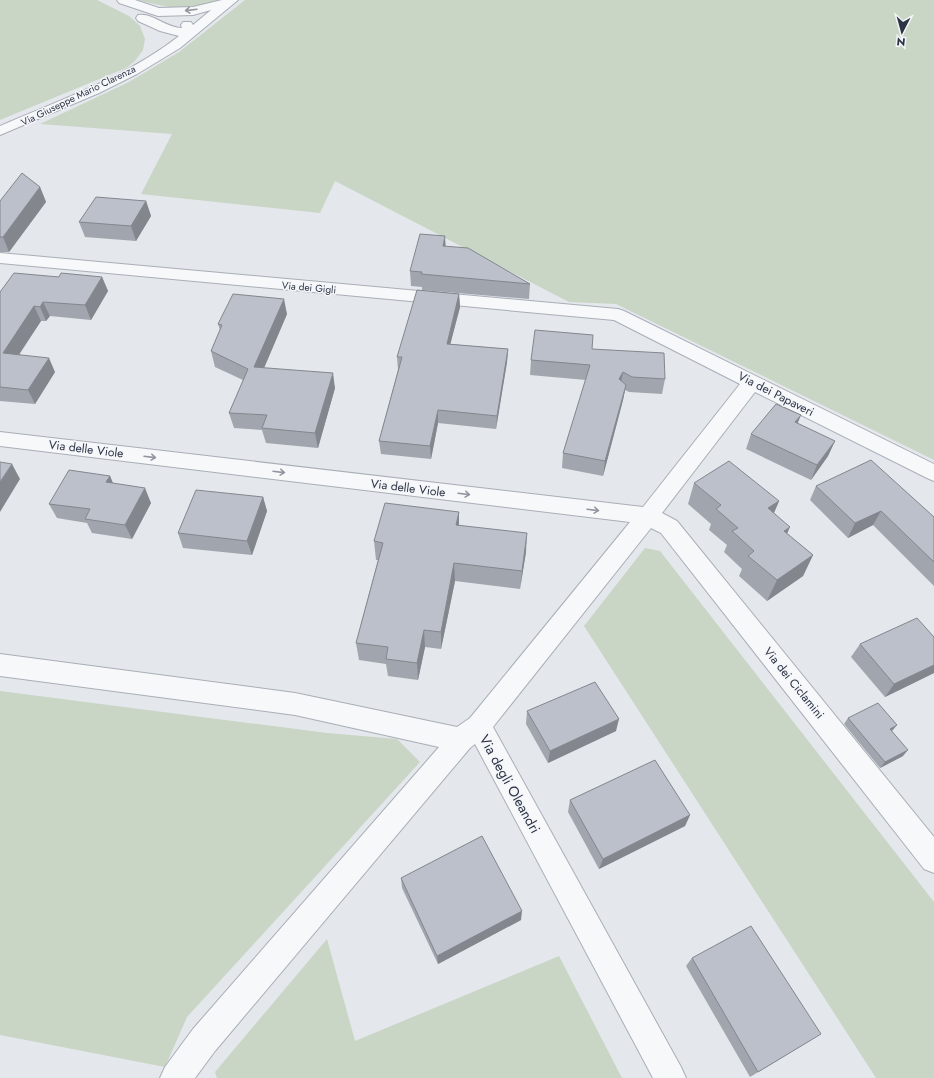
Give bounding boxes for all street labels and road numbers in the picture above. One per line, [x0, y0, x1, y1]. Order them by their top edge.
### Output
street label: Via Giuseppe Mario Clarenza [18, 61, 138, 130]
street label: Via dei Gigli [281, 278, 337, 297]
street label: Via dei Papaveri [735, 367, 817, 421]
street label: Via delle Viole [48, 435, 124, 463]
street label: Via delle Viole [370, 474, 446, 502]
street label: Via dei Ciclamini [759, 643, 829, 723]
street label: Via degli Oleandri [475, 731, 545, 837]

